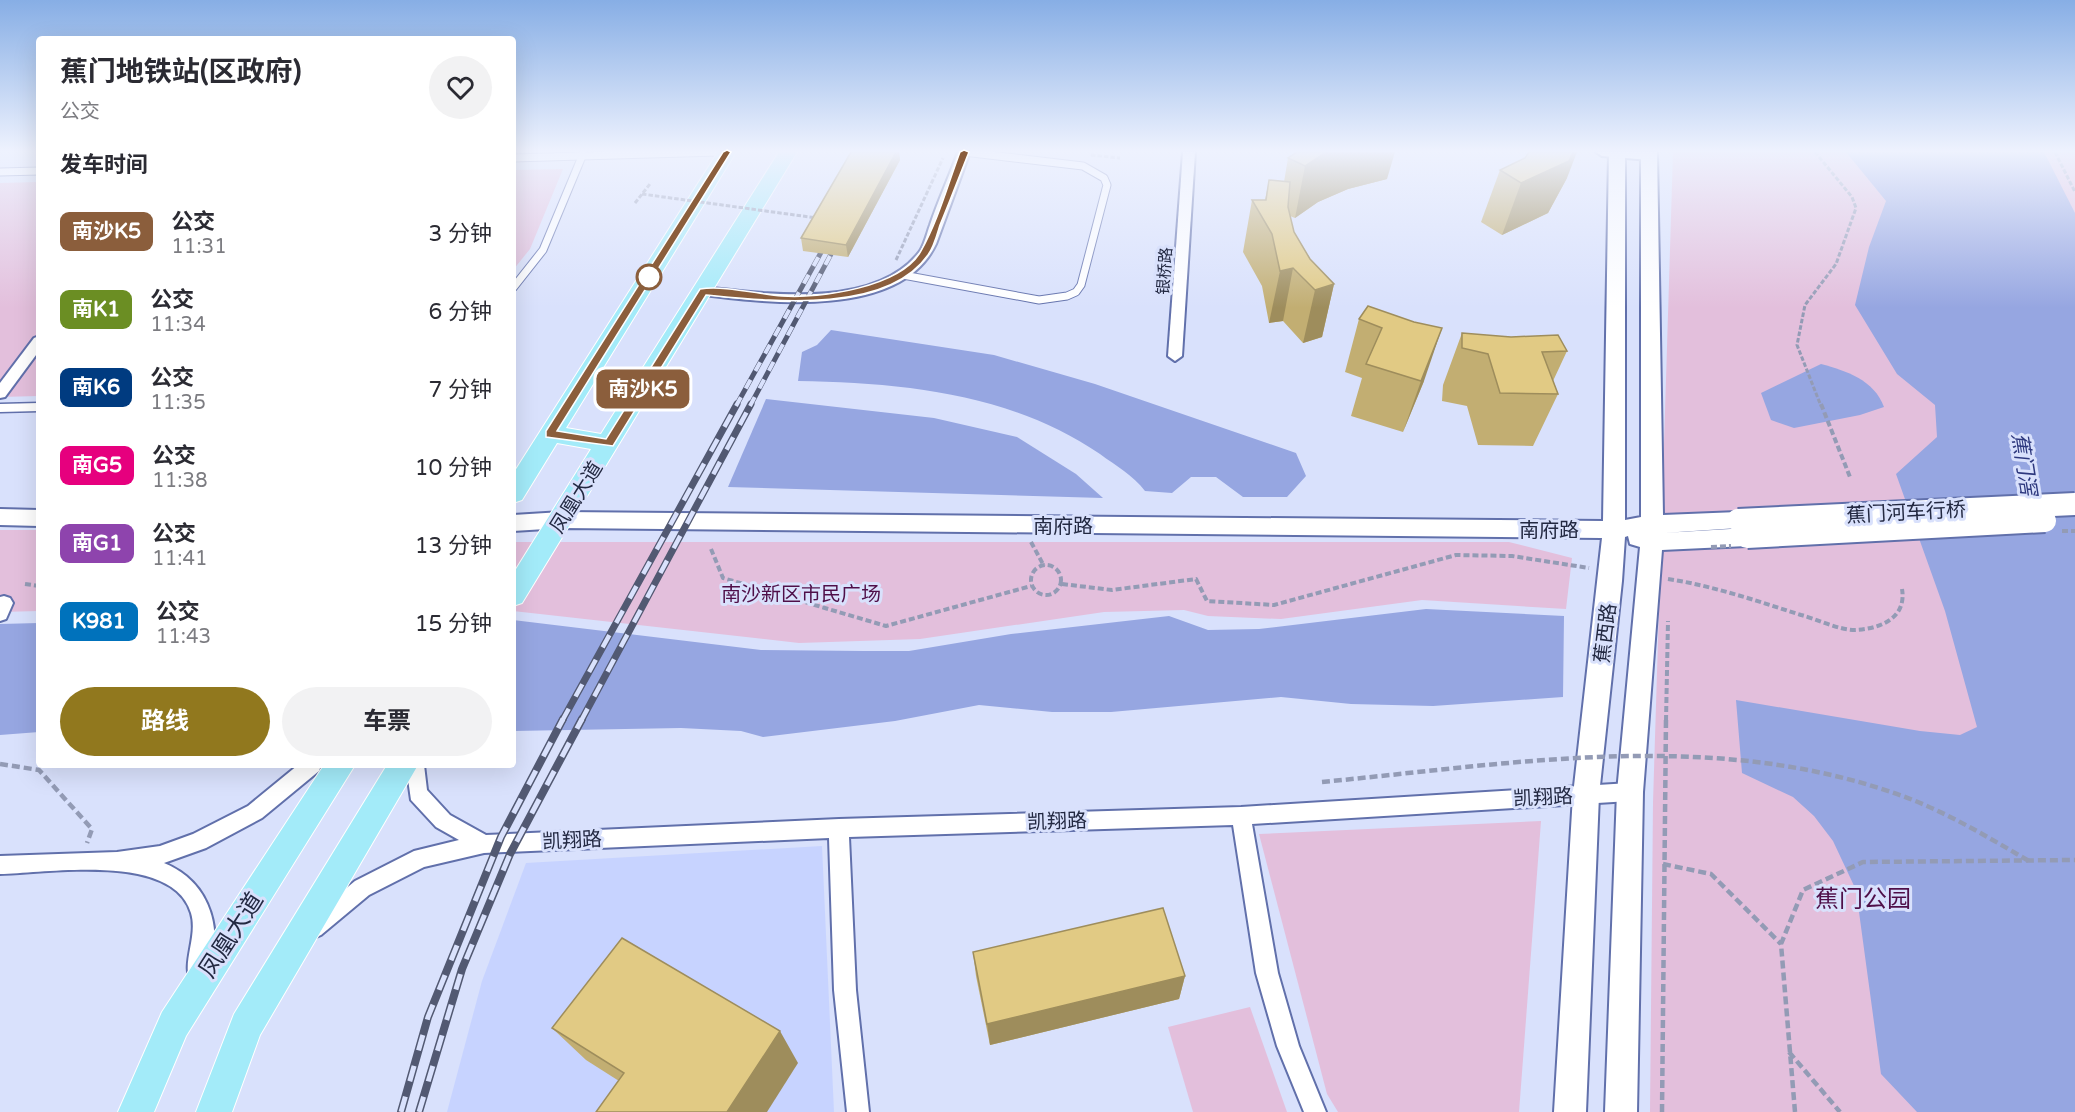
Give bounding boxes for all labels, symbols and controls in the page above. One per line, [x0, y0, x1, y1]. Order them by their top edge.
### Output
text: 蕉门地铁站(区政府) [60, 55, 301, 89]
button: heart [429, 56, 492, 119]
text: 公交 [60, 100, 100, 124]
text: 发车时间 [60, 152, 148, 178]
text: 公交 [171, 209, 215, 235]
text: 南沙K5 [72, 219, 141, 244]
text: 3 分钟 [428, 221, 492, 247]
text: 11:31 [171, 235, 227, 259]
street label: 银桥路 [1153, 246, 1177, 296]
unlabelled marker [636, 264, 662, 290]
text: 公交 [150, 287, 194, 313]
text: 南K1 [72, 297, 120, 322]
text: 6 分钟 [428, 299, 492, 325]
text: 11:34 [150, 313, 206, 337]
text: 公交 [150, 365, 194, 391]
line badge: 南沙K5 [601, 370, 685, 408]
text: 南K6 [72, 375, 120, 400]
text: 7 分钟 [428, 377, 492, 403]
text: 南沙K5 [608, 377, 678, 402]
text: 11:35 [150, 391, 206, 415]
water label: 蕉门滘 [2006, 431, 2041, 500]
text: 公交 [152, 443, 196, 469]
text: 南G5 [72, 453, 122, 478]
text: 10 分钟 [415, 455, 492, 481]
street label: 凤凰大道 [545, 457, 608, 538]
text: 11:38 [152, 469, 208, 493]
street label: 蕉门河车行桥 [1846, 498, 1967, 528]
street label: 南府路 [1033, 515, 1093, 539]
street label: 南府路 [1519, 519, 1579, 543]
text: 公交 [152, 521, 196, 547]
text: 南G1 [72, 531, 122, 556]
text: 13 分钟 [415, 533, 492, 559]
text: 11:41 [152, 547, 208, 571]
park label: 南沙新区市民广场 [721, 583, 881, 607]
text: 公交 [156, 599, 200, 625]
street label: 蕉西路 [1590, 602, 1622, 664]
text: K981 [72, 609, 126, 634]
text: 15 分钟 [415, 611, 492, 637]
text: 11:43 [156, 625, 211, 649]
button: 路线 [60, 687, 270, 756]
button: 车票 [282, 687, 492, 756]
street label: 凯翔路 [1512, 784, 1574, 812]
street label: 凯翔路 [1027, 809, 1087, 835]
street label: 凯翔路 [541, 827, 603, 855]
park label: 蕉门公园 [1815, 885, 1911, 914]
street label: 凤凰大道 [193, 887, 270, 983]

